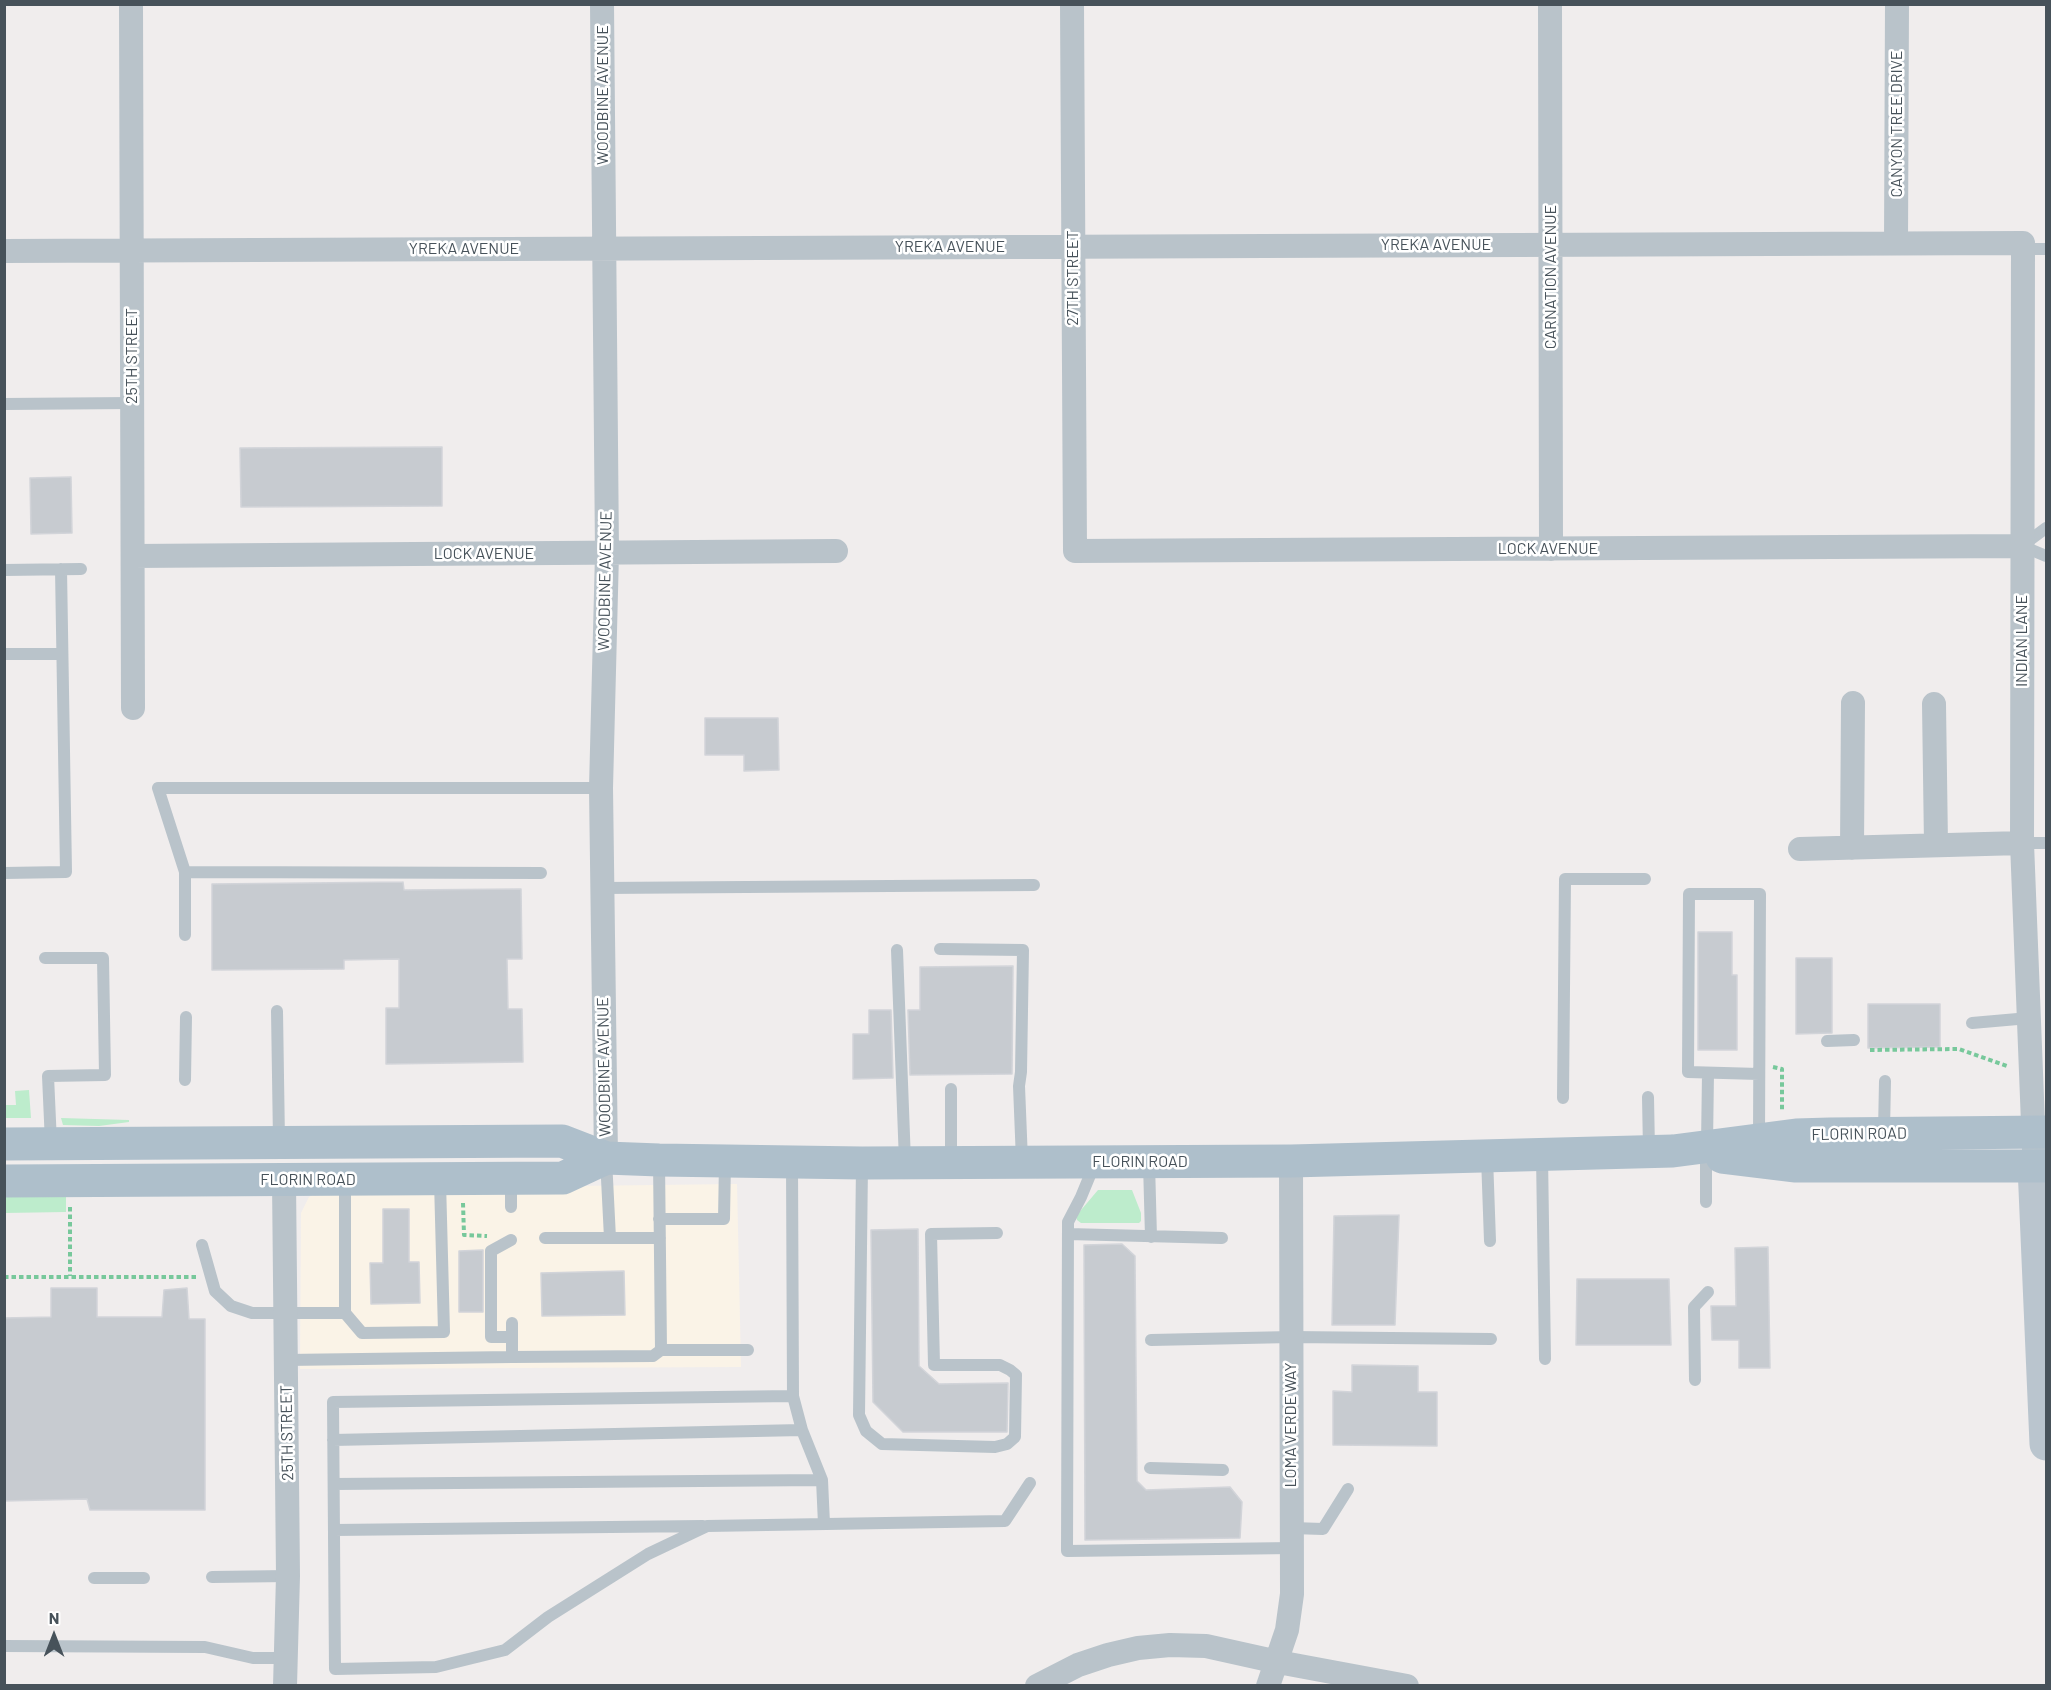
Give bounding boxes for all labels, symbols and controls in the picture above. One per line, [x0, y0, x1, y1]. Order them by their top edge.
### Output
street label: WOODBINE AVENUE [593, 25, 613, 165]
street label: CANYON TREE DRIVE [1887, 50, 1907, 198]
street label: CARNATION AVENUE [1541, 205, 1561, 349]
street label: 27TH STREET [1063, 230, 1083, 326]
street label: YREKA AVENUE [1381, 235, 1491, 255]
street label: YREKA AVENUE [895, 237, 1005, 257]
street label: YREKA AVENUE [409, 239, 519, 259]
street label: 25TH STREET [122, 308, 142, 404]
street label: WOODBINE AVENUE [594, 511, 616, 651]
street label: LOCK AVENUE [1498, 539, 1598, 559]
street label: LOCK AVENUE [434, 544, 534, 564]
street label: INDIAN LANE [2012, 595, 2032, 687]
street label: WOODBINE AVENUE [593, 997, 615, 1137]
street label: FLORIN ROAD [1811, 1124, 1907, 1144]
street label: FLORIN ROAD [1092, 1152, 1188, 1172]
street label: FLORIN ROAD [260, 1170, 356, 1190]
street label: LOMA VERDE WAY [1281, 1363, 1301, 1487]
street label: 25TH STREET [277, 1385, 297, 1481]
north arrow [24, 1606, 84, 1666]
text: N [49, 1608, 59, 1627]

